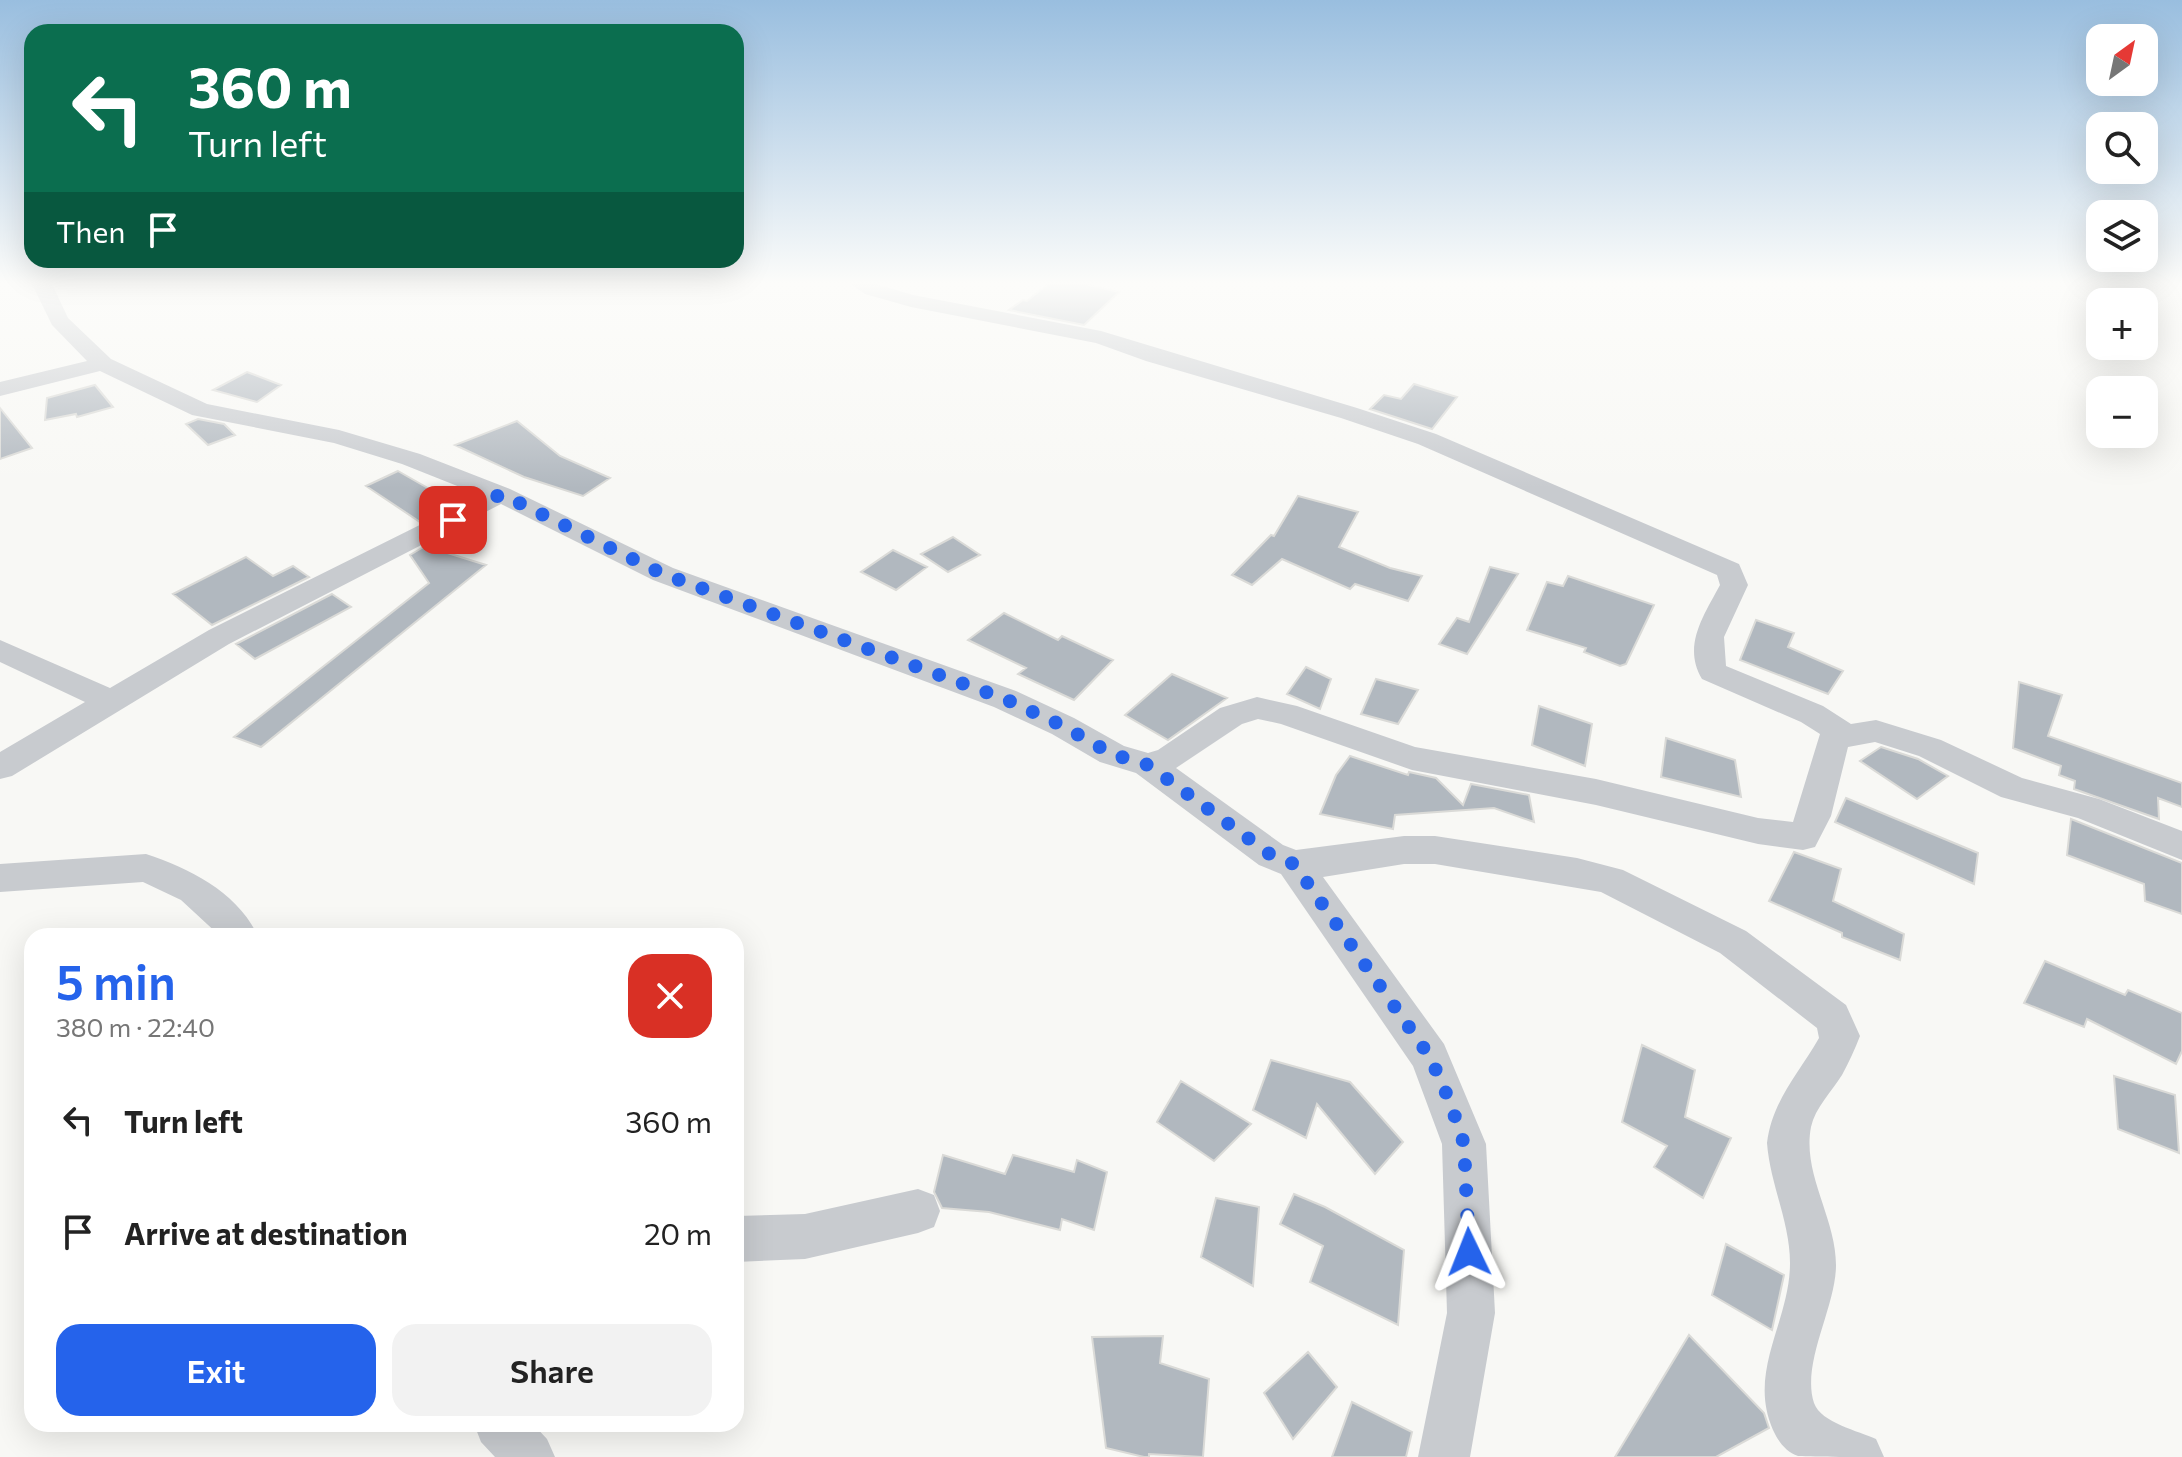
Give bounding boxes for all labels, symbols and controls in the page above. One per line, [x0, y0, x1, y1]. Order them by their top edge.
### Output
north arrow [2086, 24, 2158, 96]
map controls [2086, 24, 2158, 448]
text: 360 m [188, 51, 352, 120]
icon: left [56, 56, 160, 160]
button: search [2086, 112, 2158, 184]
text: Turn left [188, 120, 327, 164]
button: layers [2086, 200, 2158, 272]
icon: arrive [141, 208, 185, 252]
text: Then [56, 212, 125, 249]
button: + [2086, 288, 2158, 360]
button: − [2086, 376, 2158, 448]
pin [419, 486, 487, 554]
icon: arrive [431, 498, 475, 542]
text: 5 min [56, 951, 176, 1010]
button: close [628, 954, 712, 1038]
text: 380 m · 22:40 [56, 1011, 215, 1042]
icon: left [56, 1098, 100, 1142]
text: Turn left [124, 1102, 243, 1139]
text: 360 m [625, 1102, 712, 1139]
icon: arrive [56, 1210, 100, 1254]
position arrow [1427, 1210, 1511, 1294]
text: Arrive at destination [124, 1214, 408, 1251]
text: 20 m [644, 1214, 712, 1251]
button: Exit [56, 1324, 376, 1416]
button: Share [392, 1324, 712, 1416]

